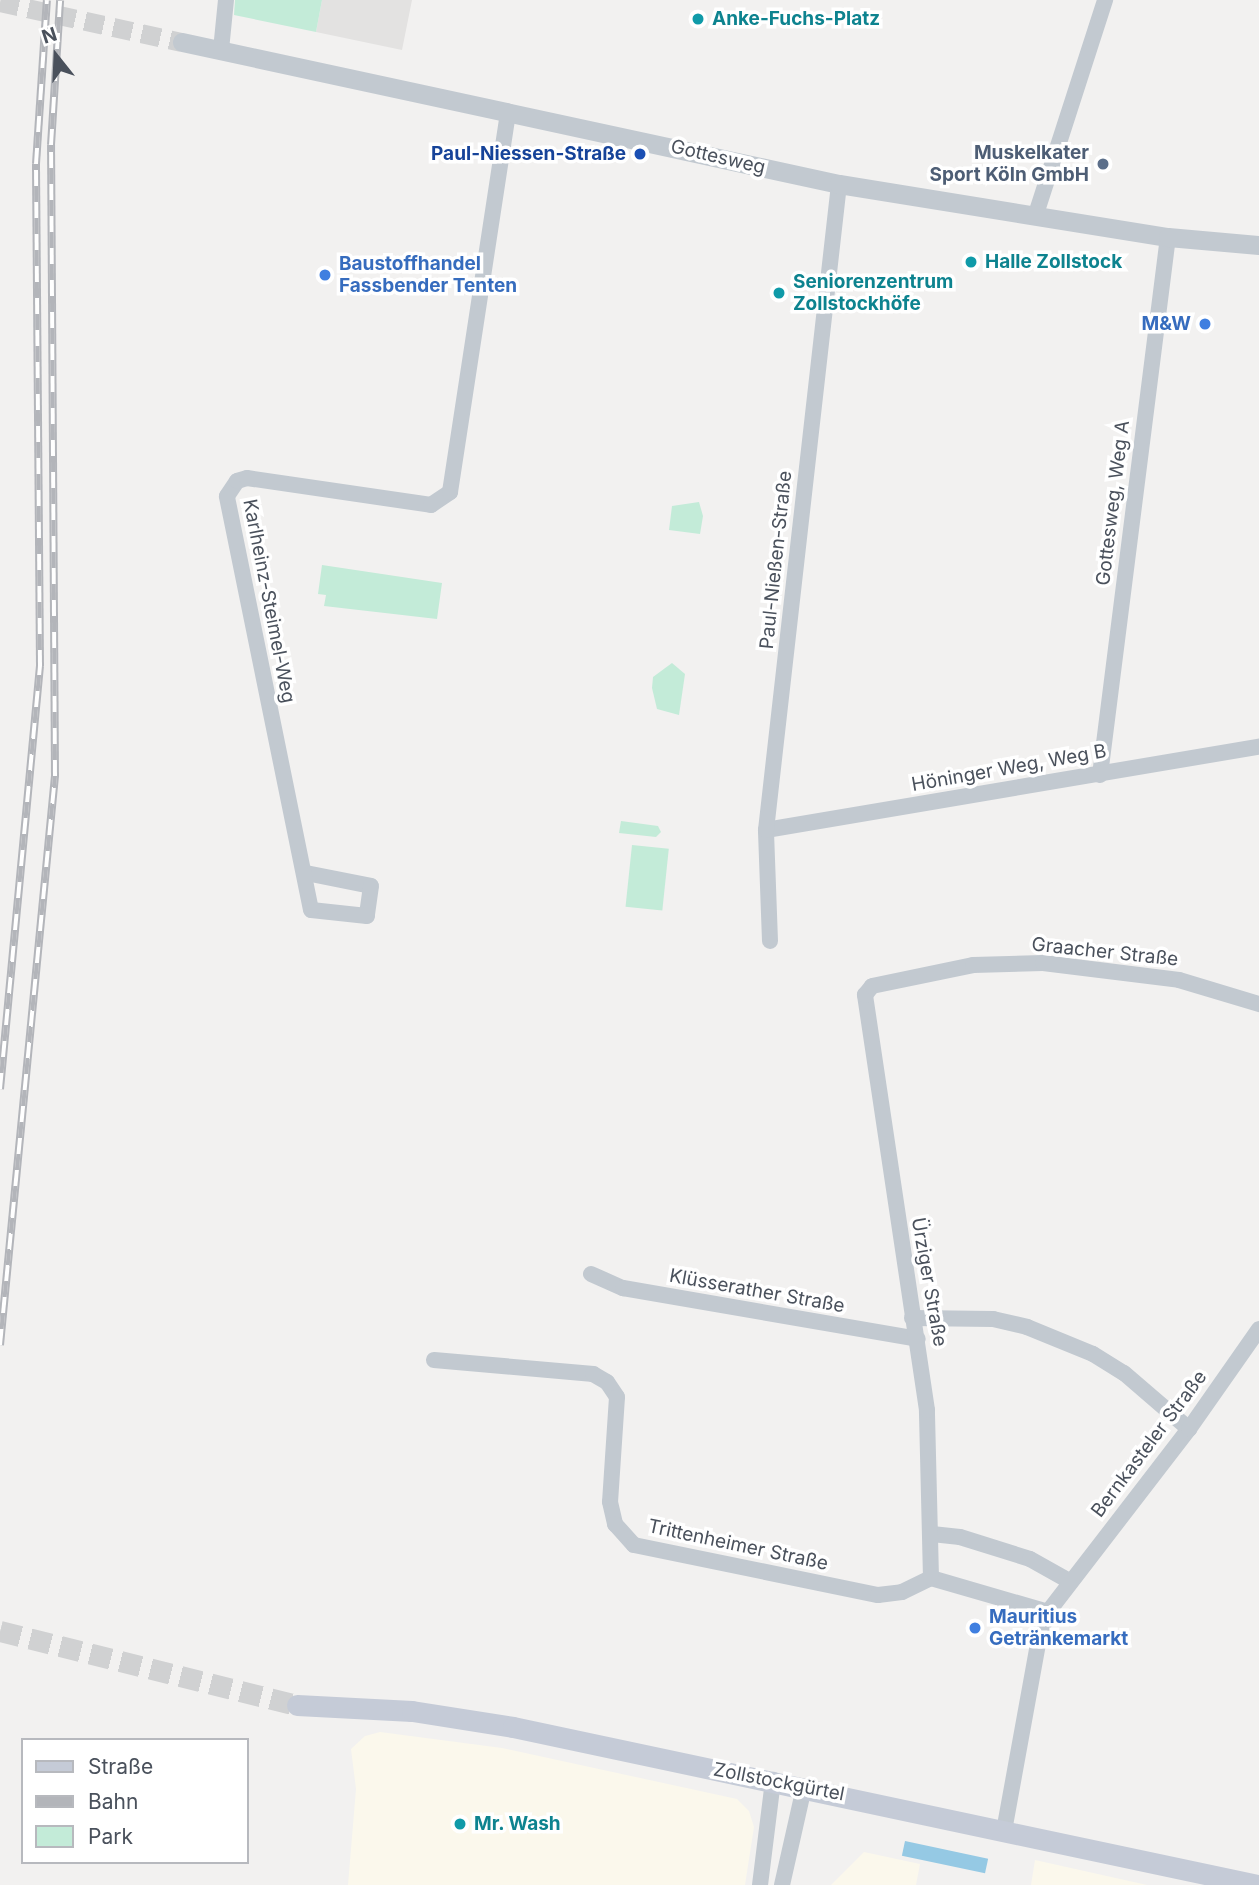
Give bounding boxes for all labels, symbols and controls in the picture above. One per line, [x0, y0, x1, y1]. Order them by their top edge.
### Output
place label: Anke-Fuchs-Platz [712, 8, 880, 30]
marker: Anke-Fuchs-Platz [690, 11, 706, 27]
north arrow [21, 21, 91, 91]
text: N [39, 22, 60, 49]
street label: Gottesweg [668, 135, 768, 179]
place label: Muskelkater Sport Köln GmbH [930, 142, 1089, 186]
place label: Paul-Niessen-Straße [431, 143, 626, 165]
marker: Paul-Niessen-Straße [632, 146, 648, 162]
marker: Muskelkater Sport Köln GmbH [1095, 156, 1111, 172]
place label: Halle Zollstock [985, 251, 1122, 273]
place label: Baustoffhandel Fassbender Tenten [339, 253, 517, 297]
marker: Halle Zollstock [963, 254, 979, 270]
marker: Baustoffhandel Fassbender Tenten [317, 267, 333, 283]
place label: Seniorenzentrum Zollstockhöfe [793, 271, 953, 315]
marker: Seniorenzentrum Zollstockhöfe [771, 285, 787, 301]
place label: M&W [1142, 313, 1191, 335]
marker: M&W [1197, 316, 1213, 332]
street label: Gottesweg, Weg A [1092, 419, 1134, 587]
street label: Paul-Nießen-Straße [755, 470, 797, 650]
street label: Karlheinz-Steimel-Weg [238, 497, 300, 705]
street label: Höninger Weg, Weg B [910, 740, 1108, 796]
street label: Graacher Straße [1031, 933, 1179, 971]
street label: Ürziger Straße [906, 1216, 952, 1348]
street label: Klüsserather Straße [668, 1264, 846, 1318]
street label: Bernkasteler Straße [1086, 1366, 1212, 1522]
street label: Trittenheimer Straße [646, 1515, 830, 1575]
place label: Mauritius Getränkemarkt [989, 1606, 1128, 1650]
marker: Mauritius Getränkemarkt [967, 1620, 983, 1636]
legend [21, 1738, 248, 1864]
text: Straße [88, 1754, 153, 1779]
street label: Zollstockgürtel [712, 1758, 846, 1806]
text: Bahn [88, 1789, 138, 1814]
place label: Mr. Wash [474, 1813, 561, 1835]
marker: Mr. Wash [452, 1816, 468, 1832]
text: Park [88, 1824, 133, 1849]

